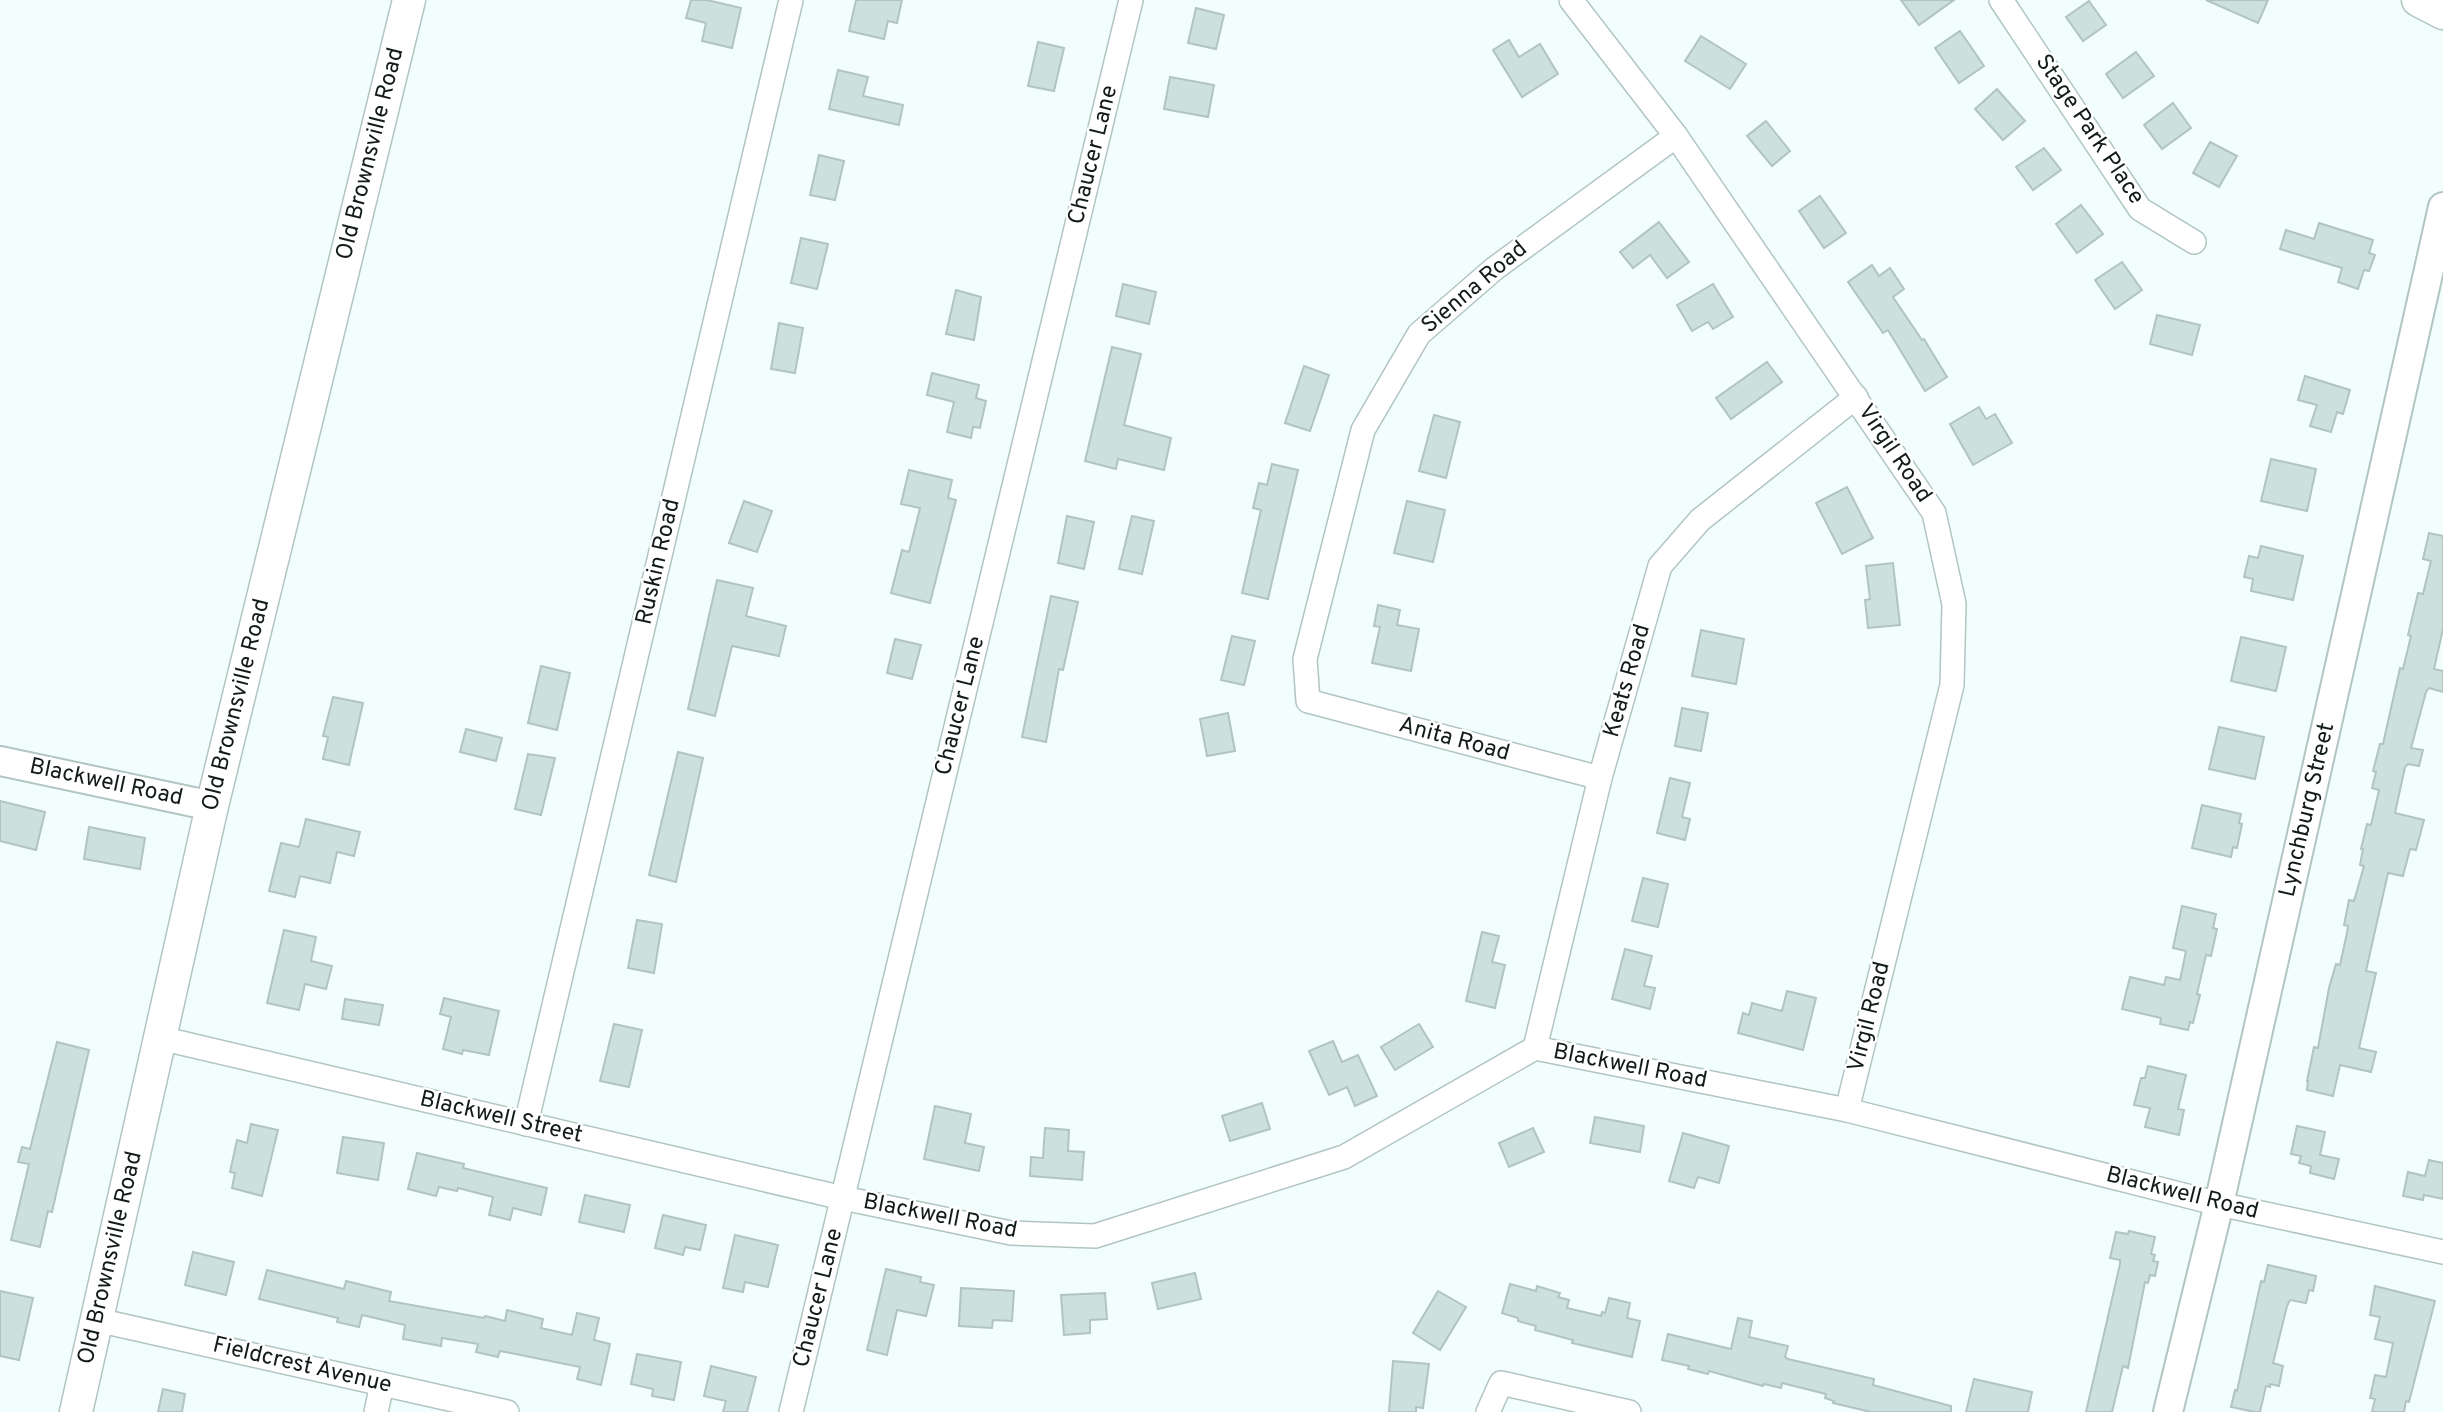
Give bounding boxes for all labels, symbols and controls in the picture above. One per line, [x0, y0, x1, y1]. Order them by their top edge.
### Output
street label: Old Brownsville Road [331, 45, 411, 263]
street label: Stage Park Place [2028, 49, 2150, 211]
street label: Chaucer Lane [1063, 82, 1125, 228]
street label: Sienna Road [1416, 235, 1534, 341]
street label: Virgil Road [1850, 399, 1938, 509]
street label: Ruskin Road [630, 496, 688, 628]
street label: Old Brownsville Road [197, 596, 277, 814]
street label: Keats Road [1598, 621, 1658, 741]
street label: Chaucer Lane [930, 633, 992, 779]
street label: Anita Road [1395, 711, 1513, 769]
street label: Lynchburg Street [2274, 720, 2342, 900]
street label: Blackwell Road [27, 753, 185, 813]
street label: Virgil Road [1842, 959, 1898, 1075]
street label: Blackwell Road [1551, 1038, 1709, 1096]
street label: Blackwell Street [417, 1085, 585, 1151]
street label: Old Brownsville Road [72, 1149, 150, 1367]
street label: Blackwell Road [2103, 1161, 2261, 1227]
street label: Blackwell Road [861, 1188, 1019, 1246]
street label: Chaucer Lane [788, 1225, 850, 1371]
street label: Fieldcrest Avenue [210, 1331, 394, 1401]

